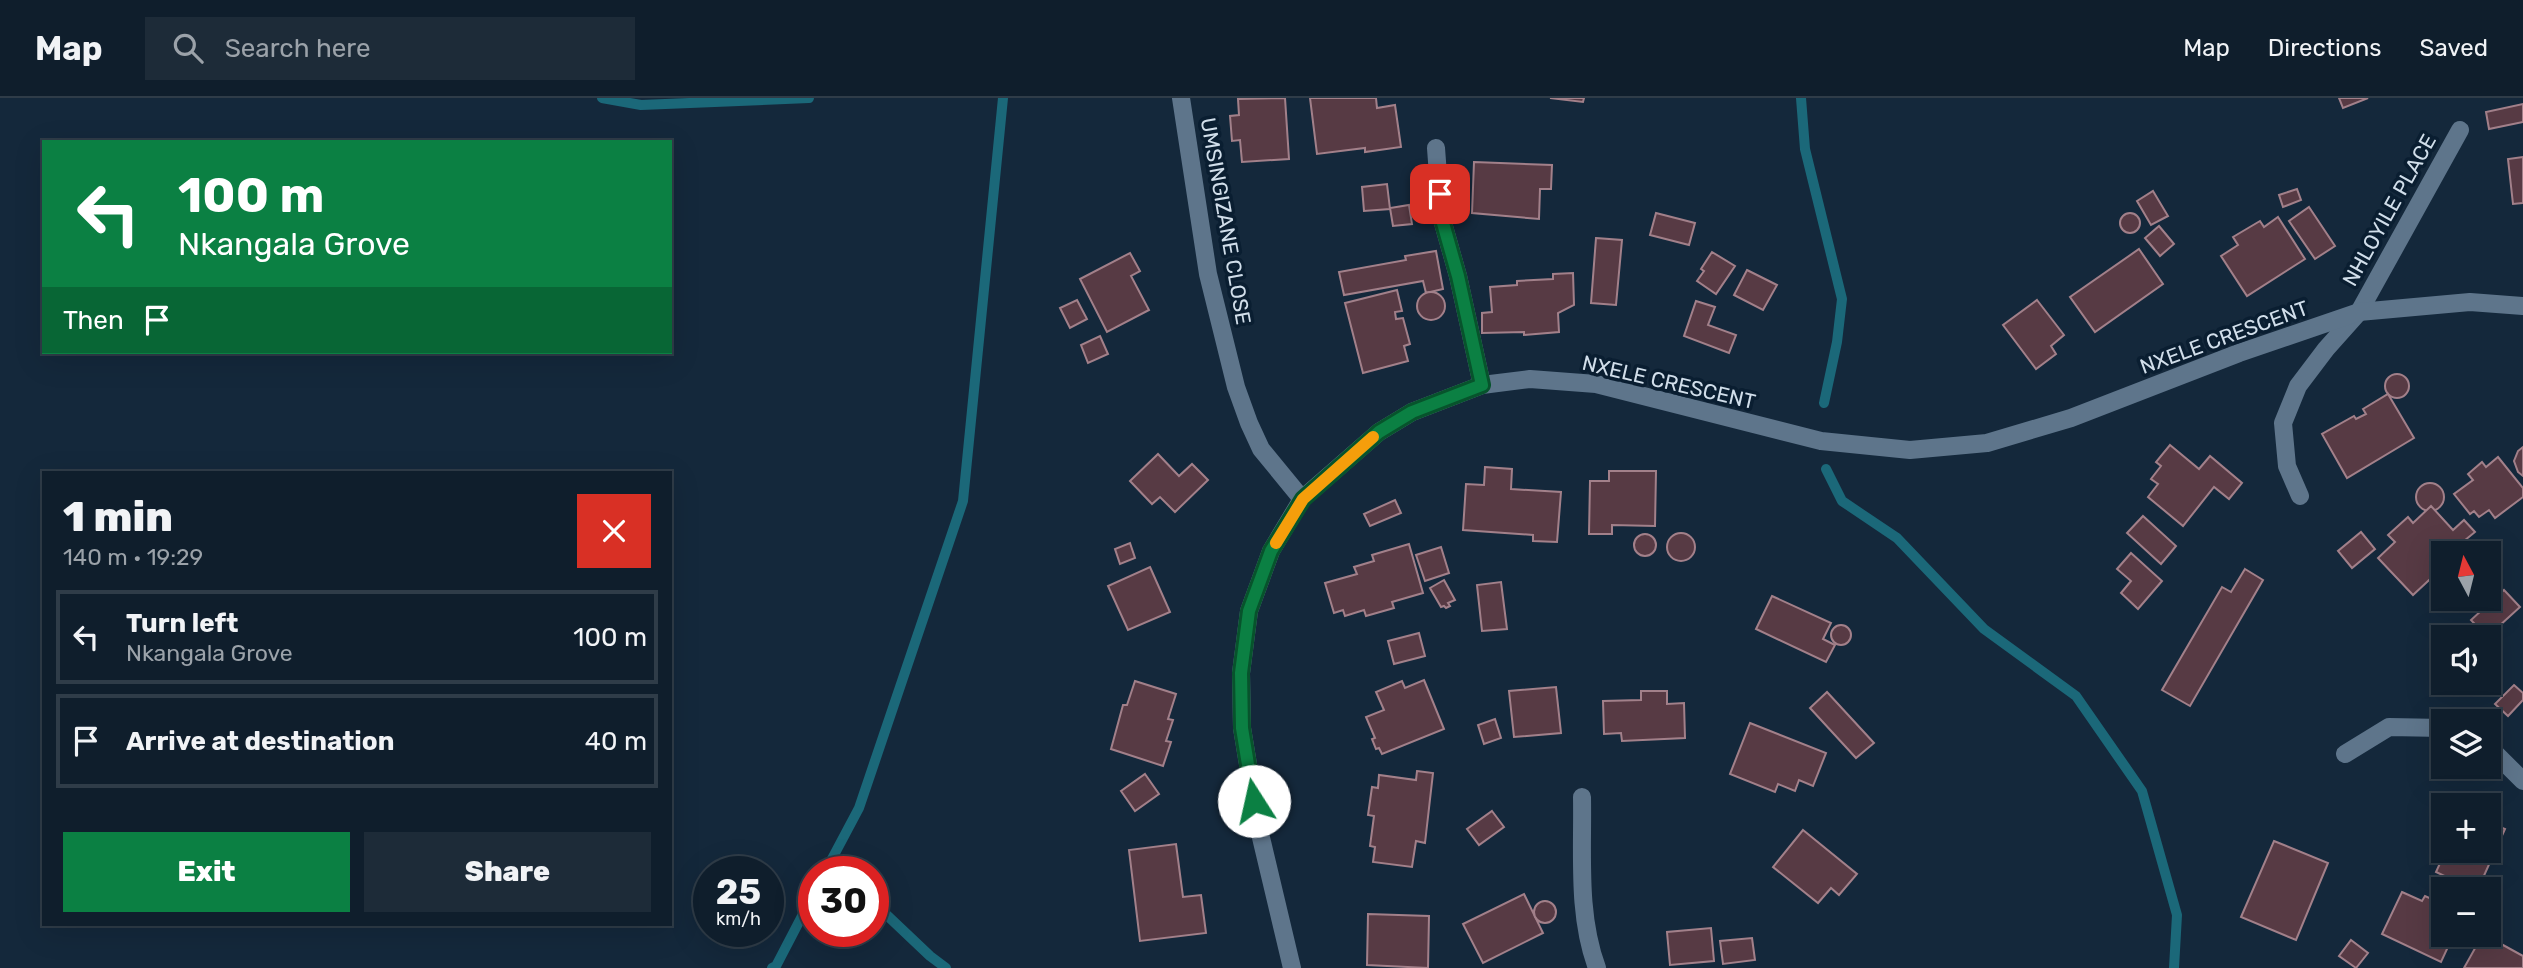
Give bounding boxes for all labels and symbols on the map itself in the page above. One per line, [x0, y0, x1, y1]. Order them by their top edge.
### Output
street label: UMSINGIZANE CLOSE [1195, 116, 1257, 326]
street label: NHLOYILE PLACE [2337, 130, 2441, 290]
pin [1410, 164, 1470, 224]
street label: NXELE CRESCENT [2136, 295, 2312, 379]
street label: NXELE CRESCENT [1580, 350, 1758, 414]
north arrow [2431, 541, 2501, 611]
position arrow [1217, 764, 1291, 838]
speed limit sign: 30 [798, 856, 889, 947]

